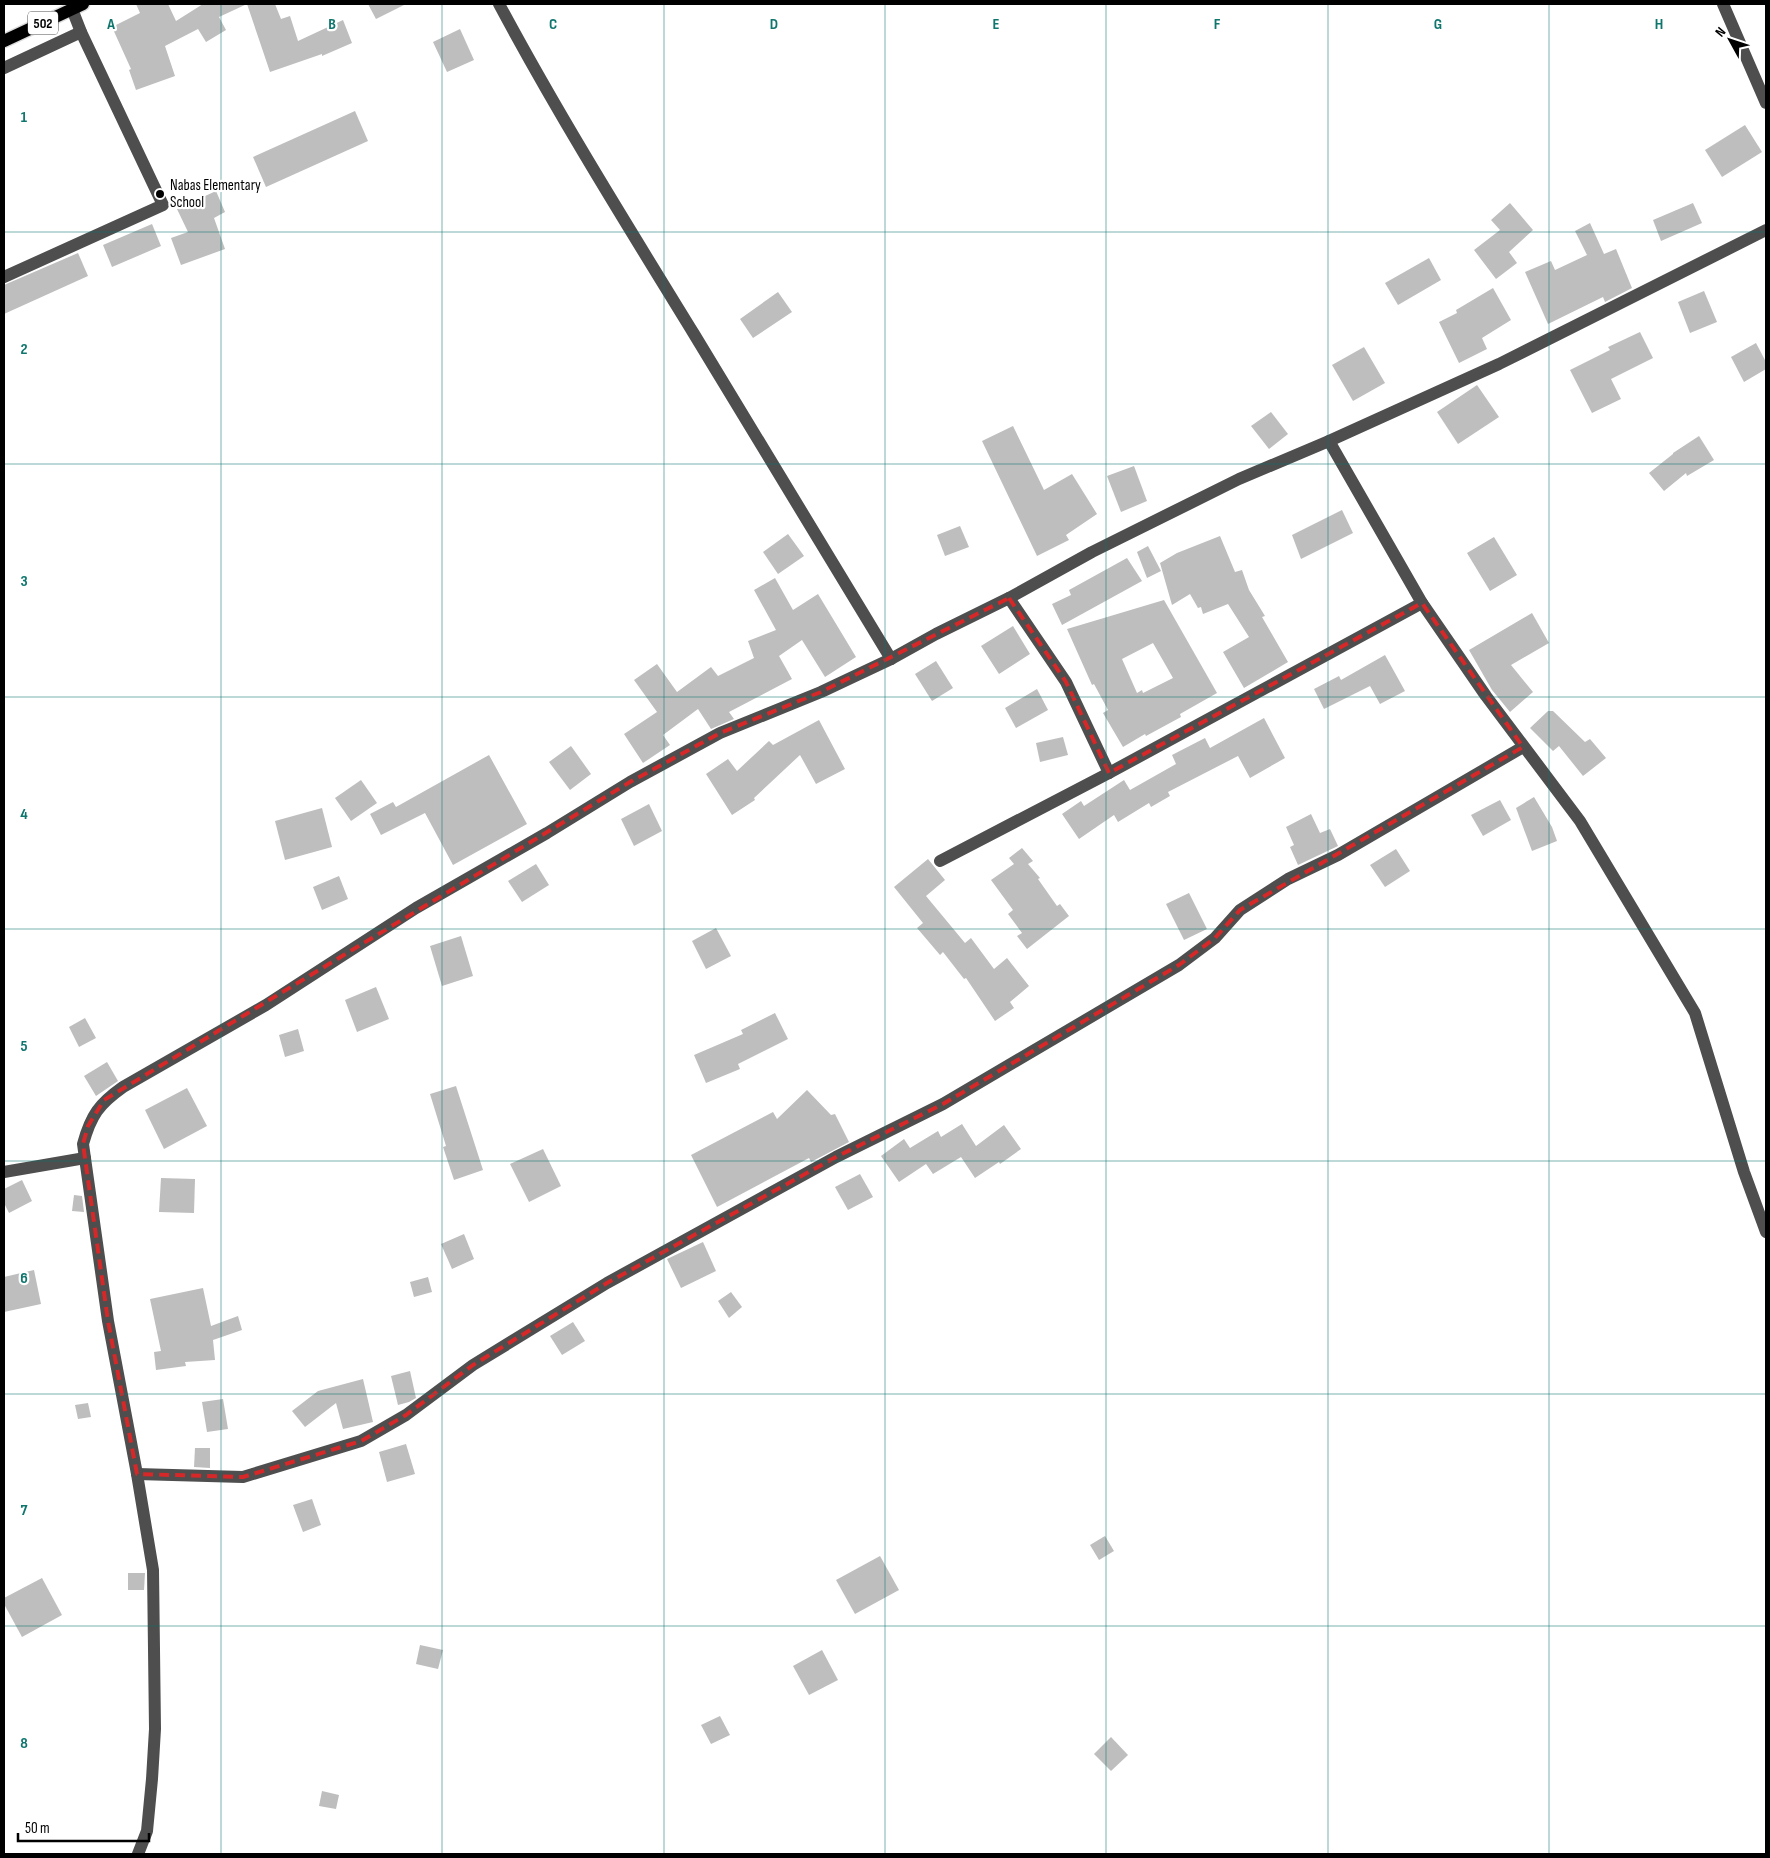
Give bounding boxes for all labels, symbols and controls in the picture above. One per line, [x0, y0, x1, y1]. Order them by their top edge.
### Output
road number: 502 [28, 12, 58, 34]
text: A [106, 15, 115, 34]
text: B [328, 15, 336, 34]
text: C [549, 15, 557, 34]
text: D [770, 15, 778, 34]
text: E [993, 15, 1000, 34]
text: F [1214, 15, 1221, 34]
text: G [1434, 15, 1442, 34]
text: H [1655, 15, 1663, 34]
north arrow [1705, 15, 1755, 65]
text: N [1712, 24, 1729, 40]
text: 1 [21, 108, 28, 127]
place label: Nabas Elementary School [170, 176, 261, 212]
marker: Nabas Elementary School [154, 188, 166, 200]
text: 2 [20, 340, 28, 359]
text: 3 [20, 572, 28, 591]
text: 4 [20, 805, 28, 824]
text: 5 [20, 1037, 28, 1056]
text: 6 [20, 1269, 28, 1288]
text: 7 [21, 1501, 28, 1520]
text: 8 [20, 1734, 28, 1753]
scale bar [18, 1810, 149, 1842]
text: 50 m [25, 1819, 50, 1838]

